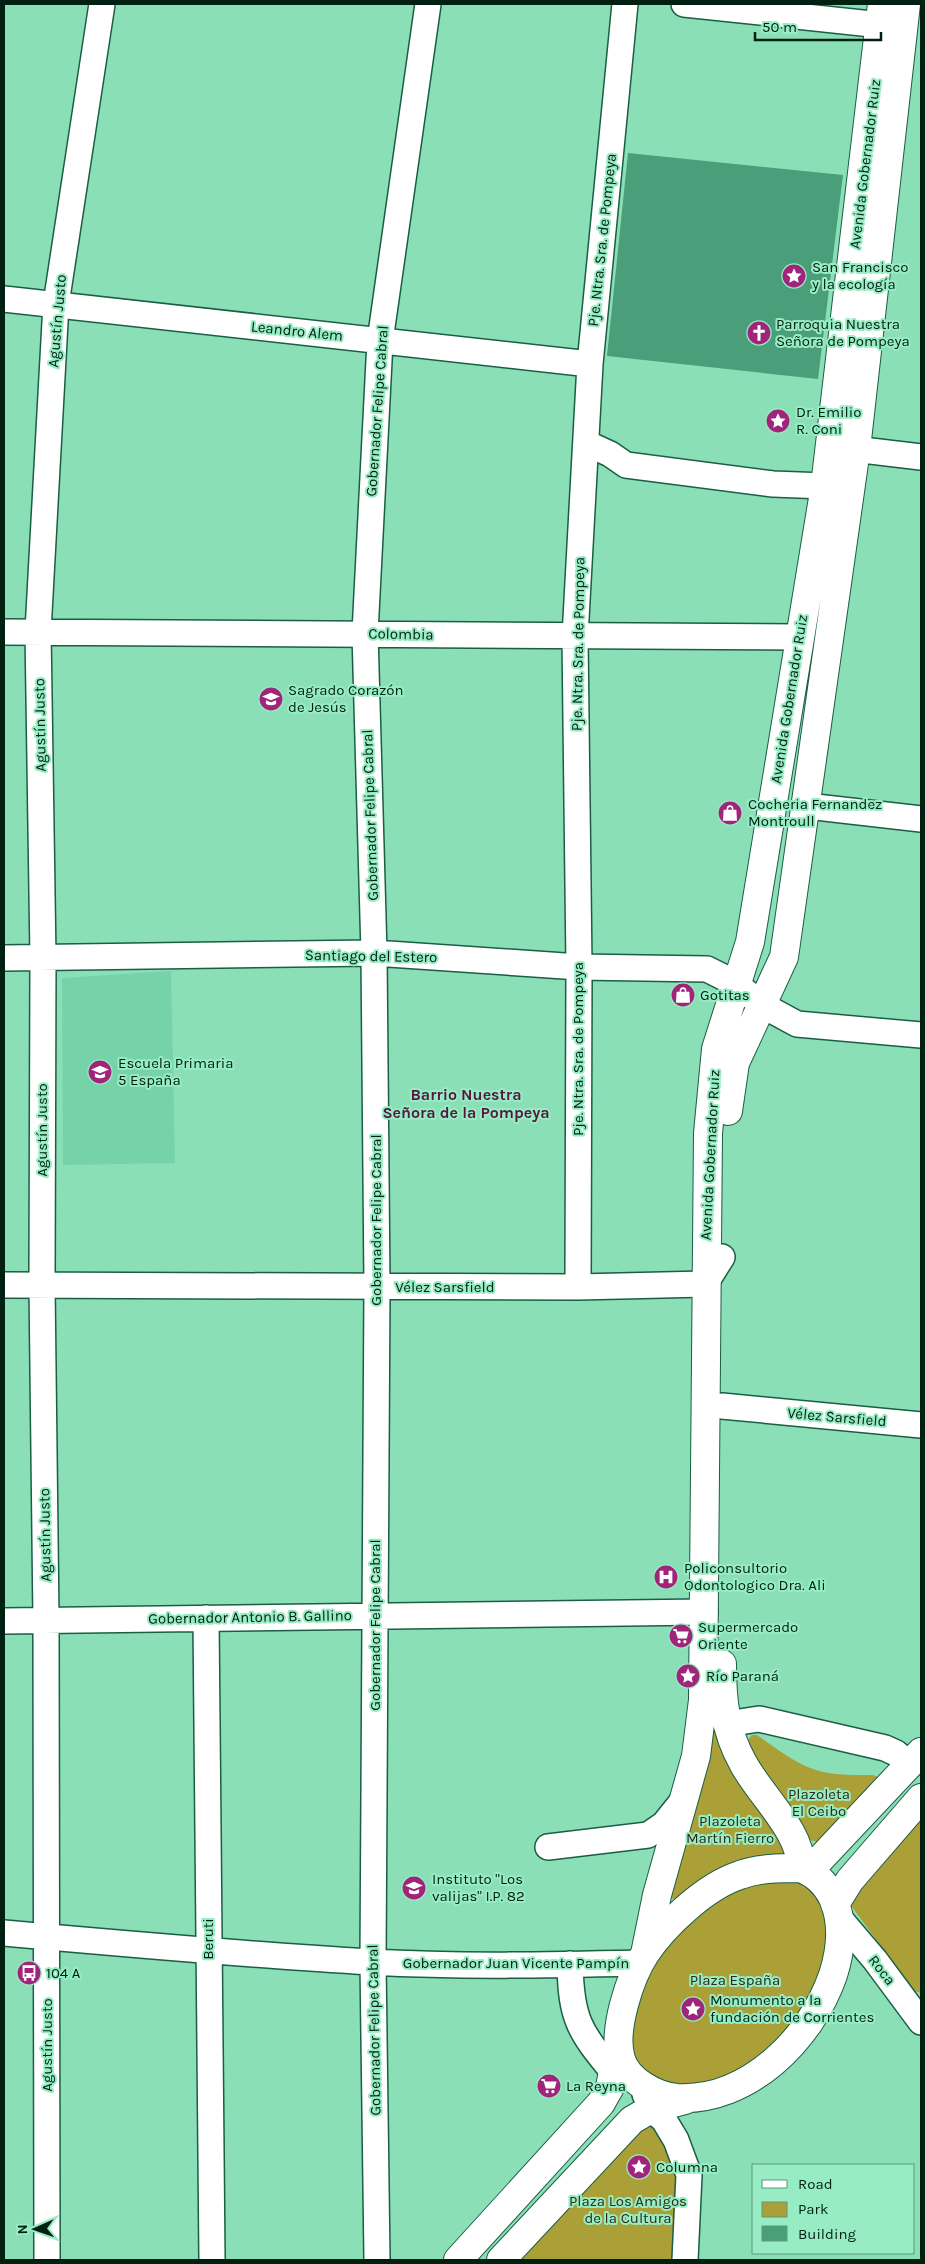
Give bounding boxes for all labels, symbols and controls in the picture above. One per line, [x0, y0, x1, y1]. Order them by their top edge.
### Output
scale bar [755, 10, 881, 42]
text: 50 m [762, 18, 797, 36]
street label: Avenida Gobernador Ruiz [846, 78, 884, 250]
street label: Pje. Ntra. Sra. de Pompeya [584, 152, 620, 328]
place label: San Francisco y la ecología [811, 258, 909, 293]
place icon: San Francisco y la ecología [781, 263, 807, 289]
street label: Agustín Justo [44, 274, 70, 368]
place label: Parroquia Nuestra Señora de Pompeya [776, 315, 910, 350]
street label: Leandro Alem [250, 317, 344, 345]
church icon: Parroquia Nuestra Señora de Pompeya [746, 320, 772, 346]
street label: Gobernador Felipe Cabral [362, 325, 392, 497]
place label: Dr. Emilio R. Coni [796, 403, 861, 438]
place icon: Dr. Emilio R. Coni [765, 408, 791, 434]
street label: Pje. Ntra. Sra. de Pompeya [567, 557, 589, 731]
street label: Avenida Gobernador Ruiz [767, 613, 811, 785]
street label: Colombia [368, 624, 434, 644]
street label: Agustín Justo [30, 678, 50, 772]
place label: Sagrado Corazón de Jesús [288, 681, 404, 716]
school or university icon: Sagrado Corazón de Jesús [258, 686, 284, 712]
street label: Gobernador Felipe Cabral [358, 729, 382, 901]
place label: Cocheria Fernandez Montroull [748, 795, 882, 830]
shop icon: Cocheria Fernandez Montroull [717, 800, 743, 826]
street label: Santiago del Estero [305, 946, 437, 966]
street label: Pje. Ntra. Sra. de Pompeya [569, 962, 587, 1136]
shop icon: Gotitas [670, 982, 696, 1008]
place label: Gotitas [700, 986, 750, 1004]
place label: Escuela Primaria 5 España [118, 1054, 234, 1089]
school or university icon: Escuela Primaria 5 España [87, 1059, 113, 1085]
street label: Avenida Gobernador Ruiz [697, 1069, 723, 1241]
street label: Agustín Justo [33, 1083, 51, 1177]
district label: Barrio Nuestra Señora de la Pompeya [382, 1085, 550, 1122]
street label: Gobernador Felipe Cabral [367, 1134, 385, 1306]
street label: Vélez Sarsfield [395, 1278, 495, 1296]
street label: Vélez Sarsfield [787, 1404, 887, 1430]
street label: Agustín Justo [35, 1488, 55, 1582]
street label: Gobernador Felipe Cabral [366, 1539, 384, 1711]
place label: Policonsultorio Odontologico Dra. Ali [684, 1559, 826, 1594]
hospital icon: Policonsultorio Odontologico Dra. Ali [653, 1564, 679, 1590]
street label: Gobernador Antonio B. Gallino [148, 1606, 352, 1628]
place label: Supermercado Oriente [698, 1618, 798, 1653]
supermarket icon: Supermercado Oriente [668, 1623, 694, 1649]
place icon: Río Paraná [675, 1663, 701, 1689]
place label: Río Paraná [706, 1667, 779, 1685]
park label: Plazoleta El Ceibo [788, 1785, 850, 1820]
park label: Plazoleta Martín Fierro [686, 1812, 774, 1847]
place label: Instituto "Los valijas" I.P. 82 [432, 1870, 525, 1905]
school or university icon: Instituto "Los valijas" I.P. 82 [401, 1875, 427, 1901]
street label: Beruti [199, 1918, 217, 1960]
street label: Gobernador Felipe Cabral [364, 1944, 384, 2116]
street label: Roca [865, 1951, 899, 1989]
street label: Gobernador Juan Vicente Pampín [403, 1954, 629, 1972]
bus stop icon: 104 A [16, 1960, 42, 1986]
place label: 104 A [46, 1964, 81, 1982]
park label: Plaza España [690, 1971, 780, 1989]
place label: Monumento a la fundación de Corrientes [710, 1991, 874, 2026]
place icon: Monumento a la fundación de Corrientes [680, 1996, 706, 2022]
street label: Agustín Justo [38, 1998, 56, 2092]
supermarket icon: La Reyna [536, 2073, 562, 2099]
place label: La Reyna [566, 2077, 626, 2095]
place icon: Columna [626, 2154, 652, 2180]
place label: Columna [656, 2158, 718, 2176]
legend [752, 2164, 915, 2254]
text: Road [798, 2175, 833, 2193]
park label: Plaza Los Amigos de la Cultura [569, 2192, 687, 2227]
text: Park [798, 2200, 828, 2218]
north arrow [10, 2204, 60, 2254]
text: N [14, 2224, 31, 2235]
text: Building [798, 2225, 856, 2243]

